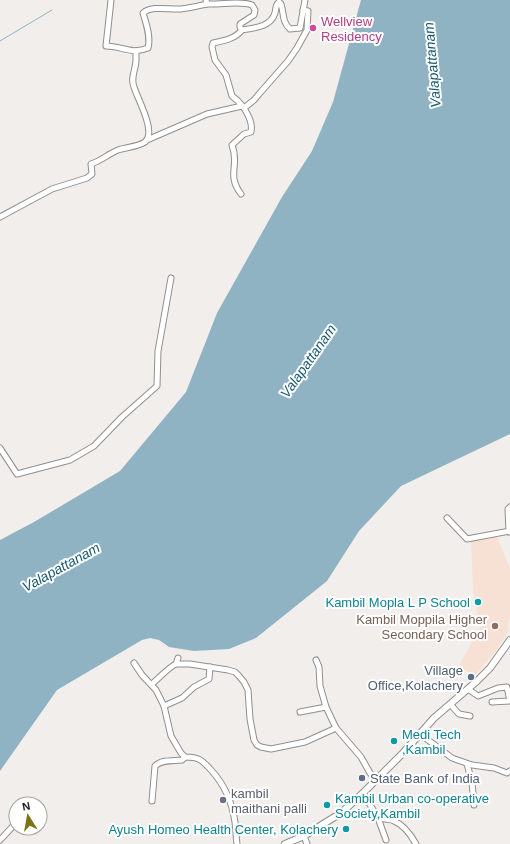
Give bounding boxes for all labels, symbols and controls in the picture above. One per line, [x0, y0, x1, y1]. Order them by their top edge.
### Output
place label: Wellview Residency [321, 14, 382, 44]
water label: Valapattanam [420, 21, 444, 108]
marker: Wellview Residency [308, 23, 318, 33]
water label: Valapattanam [277, 321, 339, 401]
water label: Valapattanam [20, 539, 103, 595]
place label: Kambil Mopla L P School [325, 595, 470, 610]
marker: Kambil Mopla L P School [473, 597, 483, 607]
place label: Kambil Moppila Higher Secondary School [356, 612, 488, 642]
marker: Kambil Moppila Higher Secondary School [490, 621, 500, 631]
place label: Village Office,Kolachery [368, 663, 463, 693]
marker: Village Office,Kolachery [466, 672, 476, 682]
place label: Medi Tech ,Kambil [402, 727, 461, 757]
marker: Medi Tech ,Kambil [389, 736, 399, 746]
place label: State Bank of India [370, 771, 481, 786]
marker: State Bank of India [357, 773, 367, 783]
place label: kambil maithani palli [231, 786, 307, 816]
place label: Kambil Urban co-operative Society,Kambil [335, 791, 489, 821]
marker: kambil maithani palli [218, 795, 228, 805]
north arrow [8, 796, 48, 836]
text: N [21, 800, 31, 813]
marker: Kambil Urban co-operative Society,Kambil [322, 800, 332, 810]
place label: Ayush Homeo Health Center, Kolachery [108, 822, 338, 837]
marker: Ayush Homeo Health Center, Kolachery [341, 824, 351, 834]

